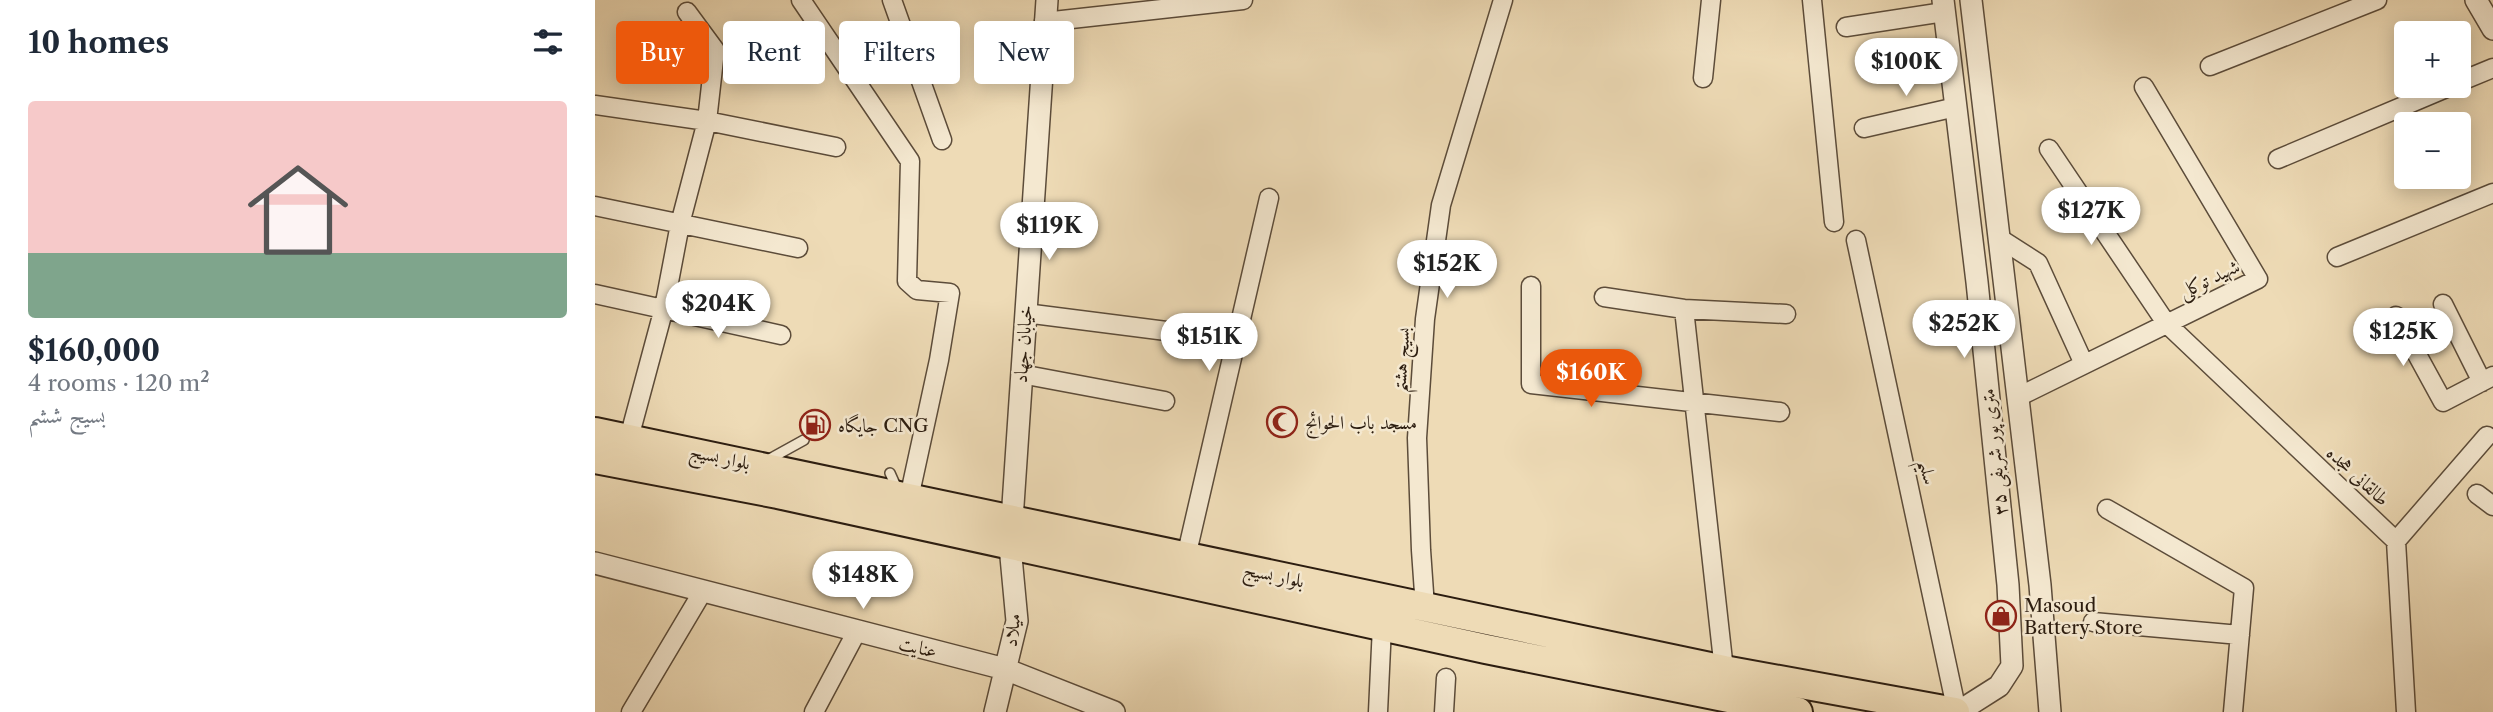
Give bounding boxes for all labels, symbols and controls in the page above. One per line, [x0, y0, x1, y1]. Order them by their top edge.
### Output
chip: Buy [616, 21, 709, 84]
chip: Rent [723, 21, 825, 84]
chip: Filters [839, 21, 960, 84]
chip: New [974, 21, 1074, 84]
map controls [2394, 21, 2471, 189]
button: + [2394, 21, 2471, 98]
icon: filters [529, 23, 567, 61]
text: 10 homes [28, 24, 169, 61]
pin: $100K [1857, 38, 1955, 98]
text: $100K [1871, 47, 1941, 75]
button: − [2394, 112, 2471, 189]
icon: home [235, 147, 361, 273]
pin: $127K [2042, 188, 2140, 247]
text: $127K [2057, 196, 2125, 224]
pin: $119K [1000, 202, 1098, 262]
text: $119K [1016, 211, 1082, 239]
pin: $152K [1398, 240, 1496, 300]
text: $152K [1413, 249, 1481, 277]
street label: شهید توکلی [2175, 254, 2245, 306]
pin: $204K [669, 280, 767, 340]
text: $204K [681, 289, 755, 317]
pin: $252K [1915, 300, 2013, 360]
street label: خیابان جهاد [1009, 304, 1037, 384]
pin: $125K [2354, 308, 2452, 368]
text: $252K [1928, 309, 2000, 337]
pin: $151K [1160, 314, 1258, 373]
text: $125K [2369, 317, 2437, 345]
text: $151K [1177, 322, 1241, 350]
street label: بسیج هشتم [1387, 326, 1423, 394]
text: $160,000 [28, 332, 160, 369]
pin: $160K [1542, 350, 1640, 409]
text: $160K [1556, 358, 1626, 386]
text: 4 rooms · 120 m² [28, 369, 210, 397]
street label: ۳۵ متری پور شریفی [1976, 387, 2014, 517]
text: بسیج ششم [28, 401, 106, 429]
mosque icon: مسجد باب الحوائج [1265, 405, 1299, 439]
fuel station icon: جایگاه CNG [798, 408, 832, 442]
place label: مسجد باب الحوائج [1305, 411, 1417, 439]
place label: جایگاه CNG [838, 413, 929, 438]
street label: بلوار بسیج [686, 439, 752, 481]
street label: طالقانی هجده [2322, 441, 2394, 511]
street label: سلیم [1906, 457, 1942, 488]
pin: $148K [814, 552, 912, 611]
street label: بلوار بسیج [1240, 557, 1306, 599]
text: $148K [828, 560, 898, 588]
place label: Masoud Battery Store [2024, 594, 2143, 639]
shop icon: Masoud Battery Store [1984, 599, 2018, 633]
street label: میلاد [999, 612, 1025, 648]
street label: عنایت [897, 631, 939, 663]

